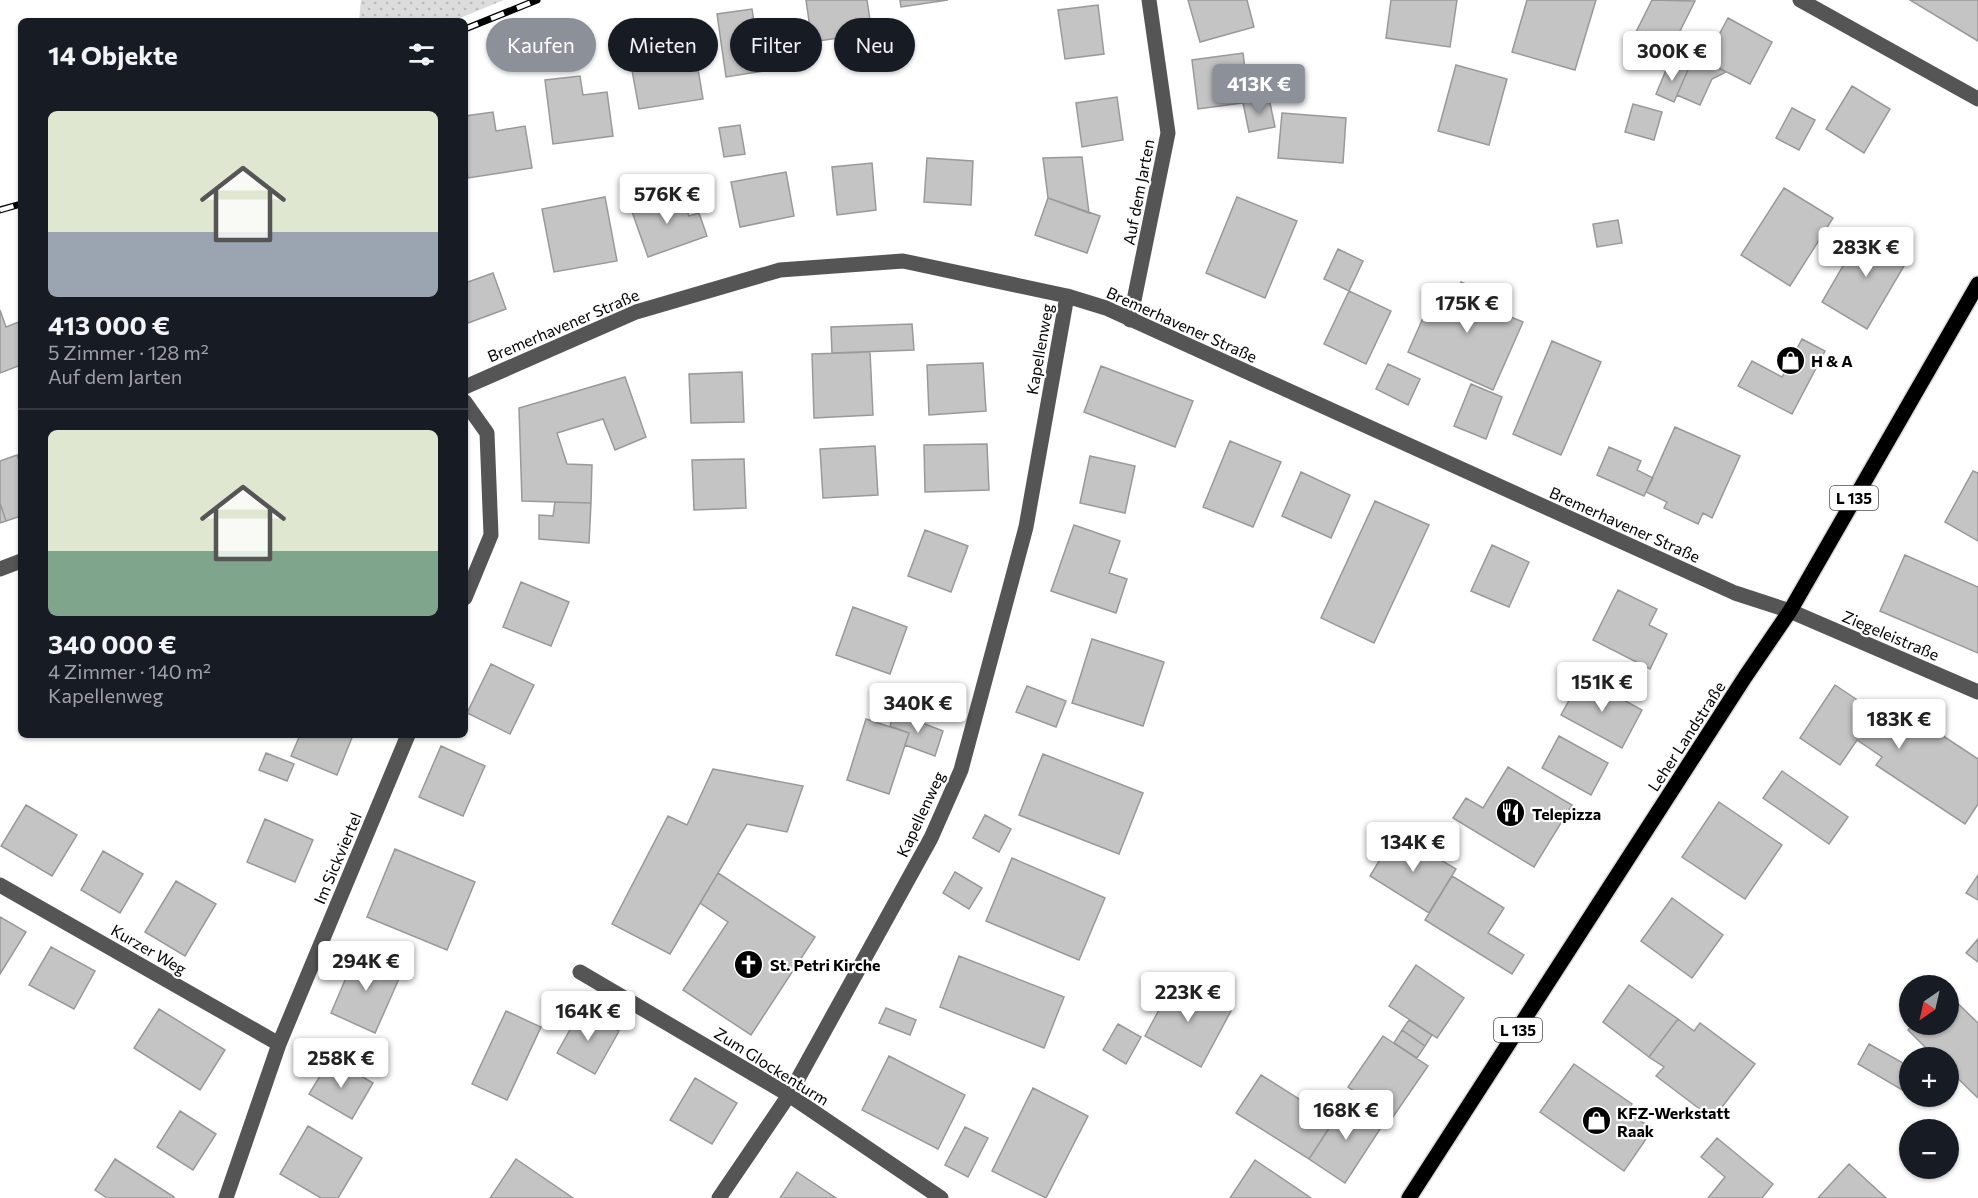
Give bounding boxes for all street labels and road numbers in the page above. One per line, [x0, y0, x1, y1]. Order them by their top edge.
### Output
street label: Auf dem Jarten [1118, 137, 1158, 247]
street label: Bremerhavener Straße [1104, 282, 1260, 366]
street label: Bremerhavener Straße [484, 284, 642, 366]
street label: Kapellenweg [1022, 302, 1056, 396]
street label: Bremerhavener Straße [1547, 482, 1703, 566]
road number: L 135 [1830, 486, 1878, 510]
street label: Ziegeleistraße [1840, 606, 1942, 664]
street label: Leher Landstraße [1643, 678, 1729, 794]
street label: Kapellenweg [892, 768, 948, 860]
street label: Im Sickviertel [309, 809, 365, 907]
street label: Kurzer Weg [108, 920, 190, 978]
road number: L 135 [1494, 1018, 1542, 1042]
street label: Zum Glockenturm [711, 1023, 833, 1109]

